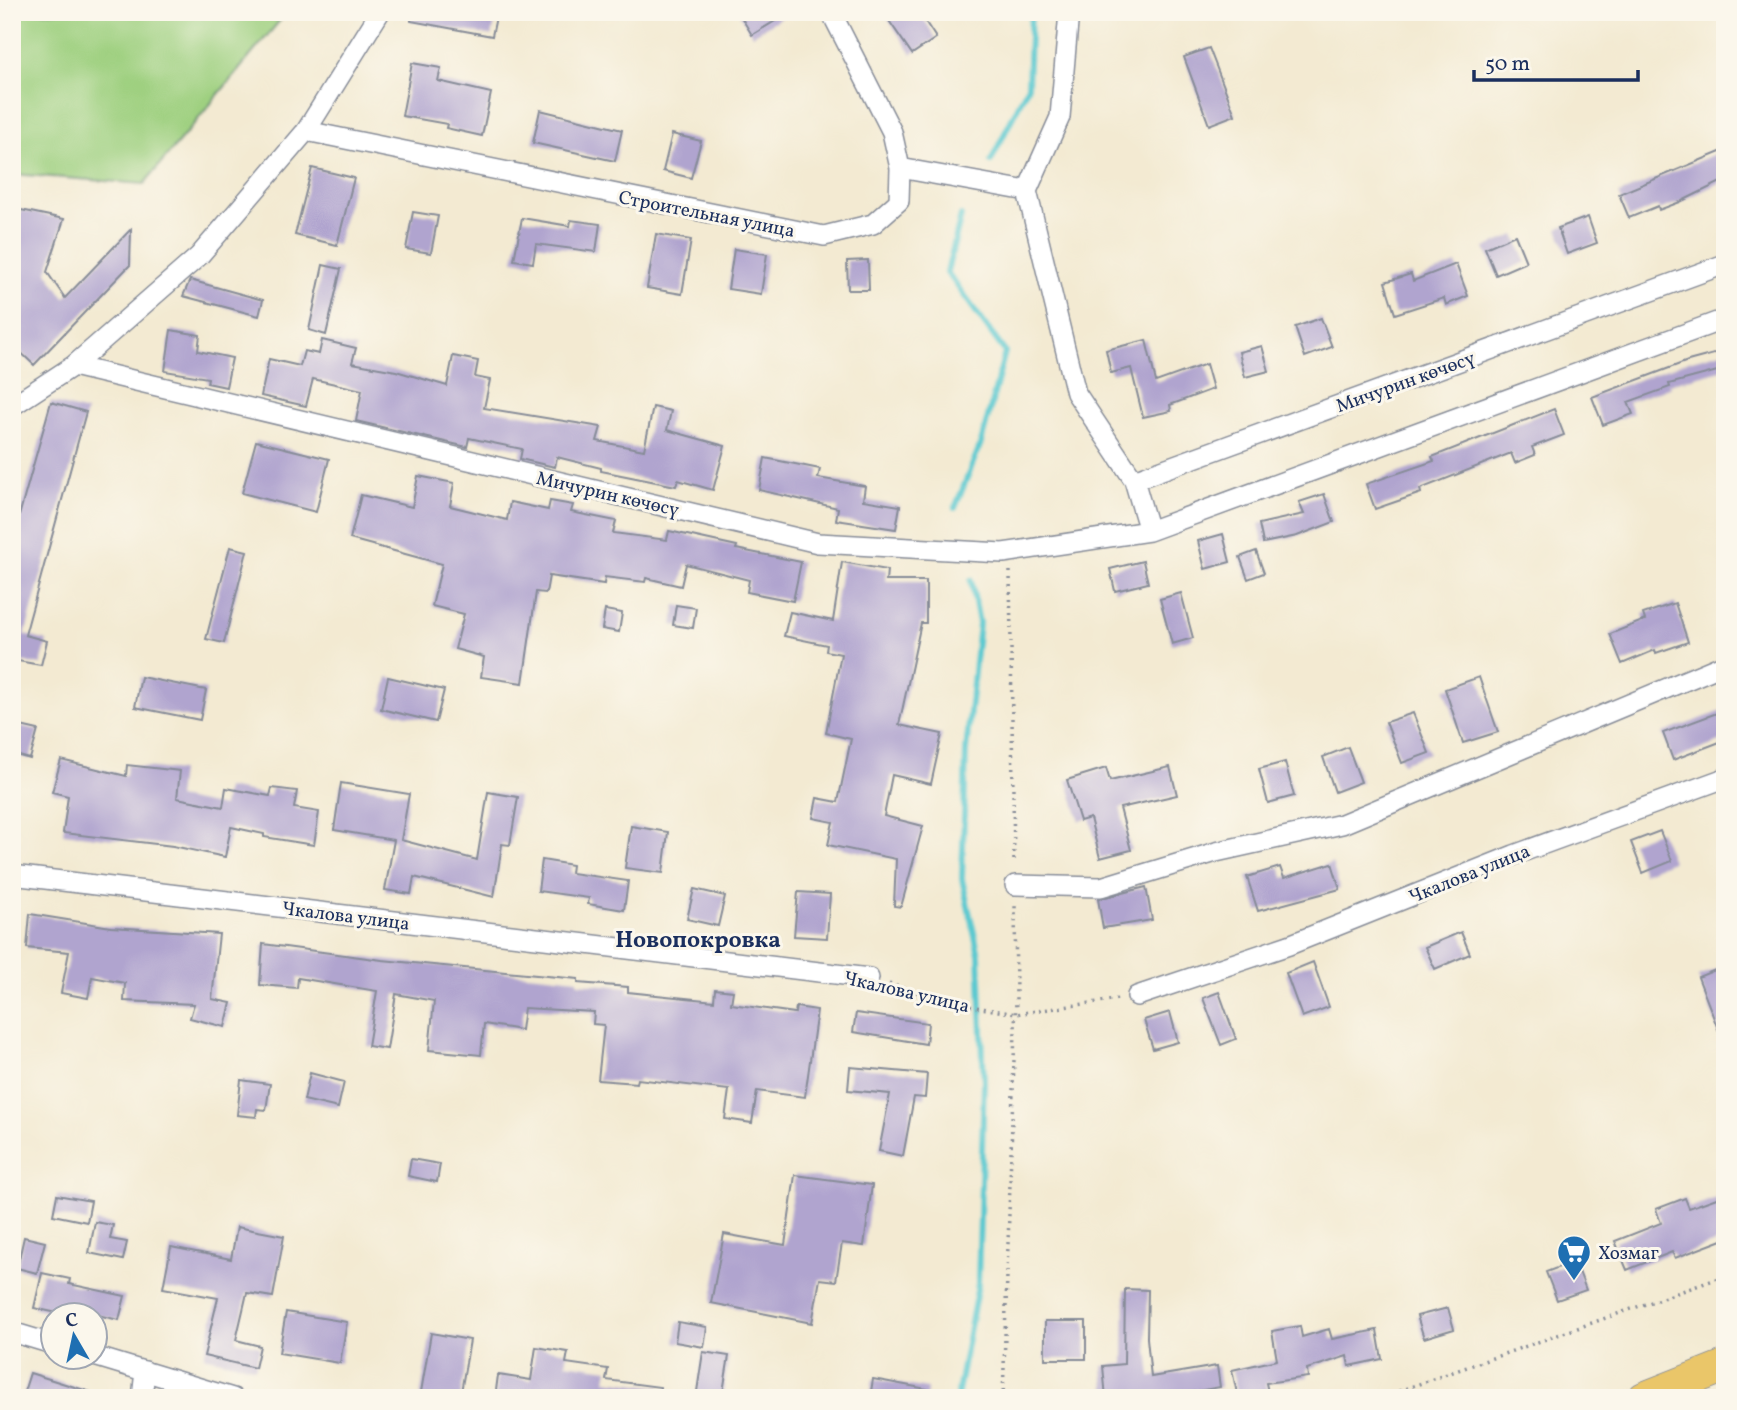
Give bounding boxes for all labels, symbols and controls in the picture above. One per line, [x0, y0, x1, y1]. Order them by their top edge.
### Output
scale bar [1474, 38, 1639, 82]
text: 50 m [1485, 50, 1530, 79]
street label: Строительная улица [616, 185, 797, 245]
street label: Мичурин көчөсү [1333, 346, 1479, 420]
street label: Мичурин көчөсү [533, 466, 682, 524]
street label: Чкалова улица [1405, 839, 1534, 911]
street label: Чкалова улица [280, 896, 411, 938]
district label: Новопокровка [615, 925, 781, 957]
street label: Чкалова улица [841, 966, 972, 1020]
supermarket icon: Хозмаг [1555, 1233, 1593, 1282]
place label: Хозмаг [1598, 1241, 1660, 1267]
north arrow [38, 1302, 108, 1372]
text: С [64, 1307, 80, 1335]

